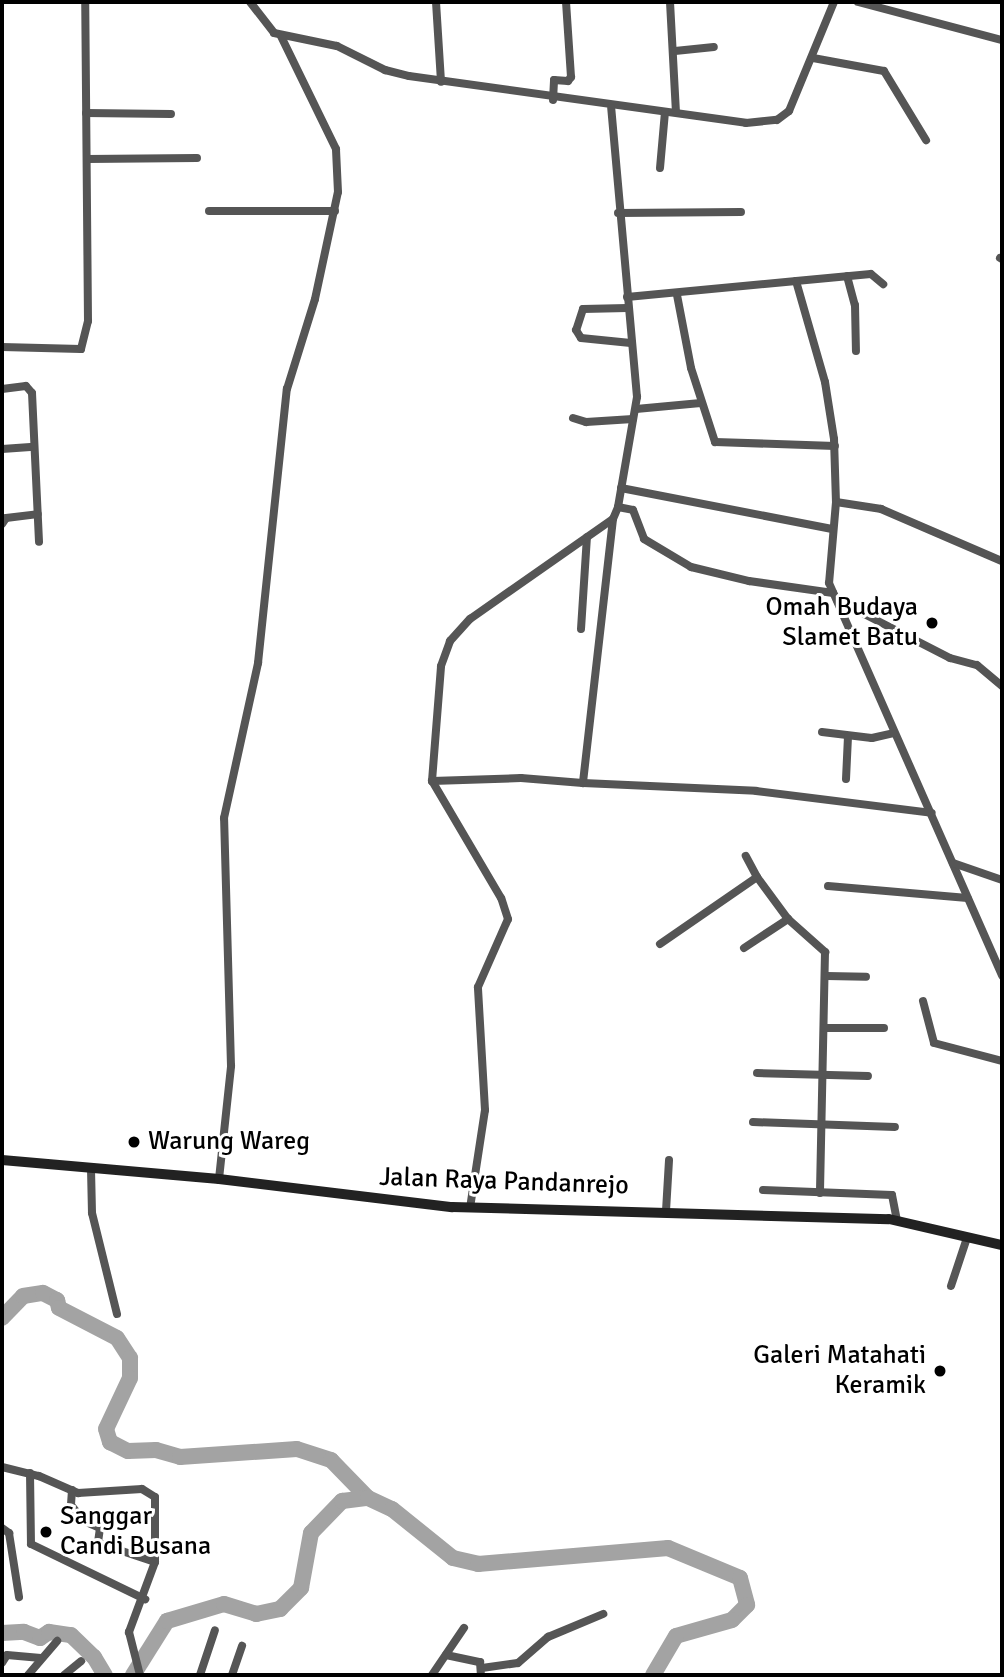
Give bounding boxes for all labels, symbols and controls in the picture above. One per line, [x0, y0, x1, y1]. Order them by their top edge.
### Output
place label: Omah Budaya Slamet Batu [766, 592, 918, 654]
marker: Omah Budaya Slamet Batu [924, 615, 940, 631]
place label: Warung Wareg [148, 1126, 310, 1158]
marker: Warung Wareg [126, 1134, 142, 1150]
street label: Jalan Raya Pandanrejo [379, 1162, 629, 1202]
place label: Galeri Matahati Keramik [753, 1340, 926, 1402]
marker: Galeri Matahati Keramik [932, 1363, 948, 1379]
place label: Sanggar Candi Busana [60, 1501, 211, 1562]
marker: Sanggar Candi Busana [38, 1524, 54, 1540]

